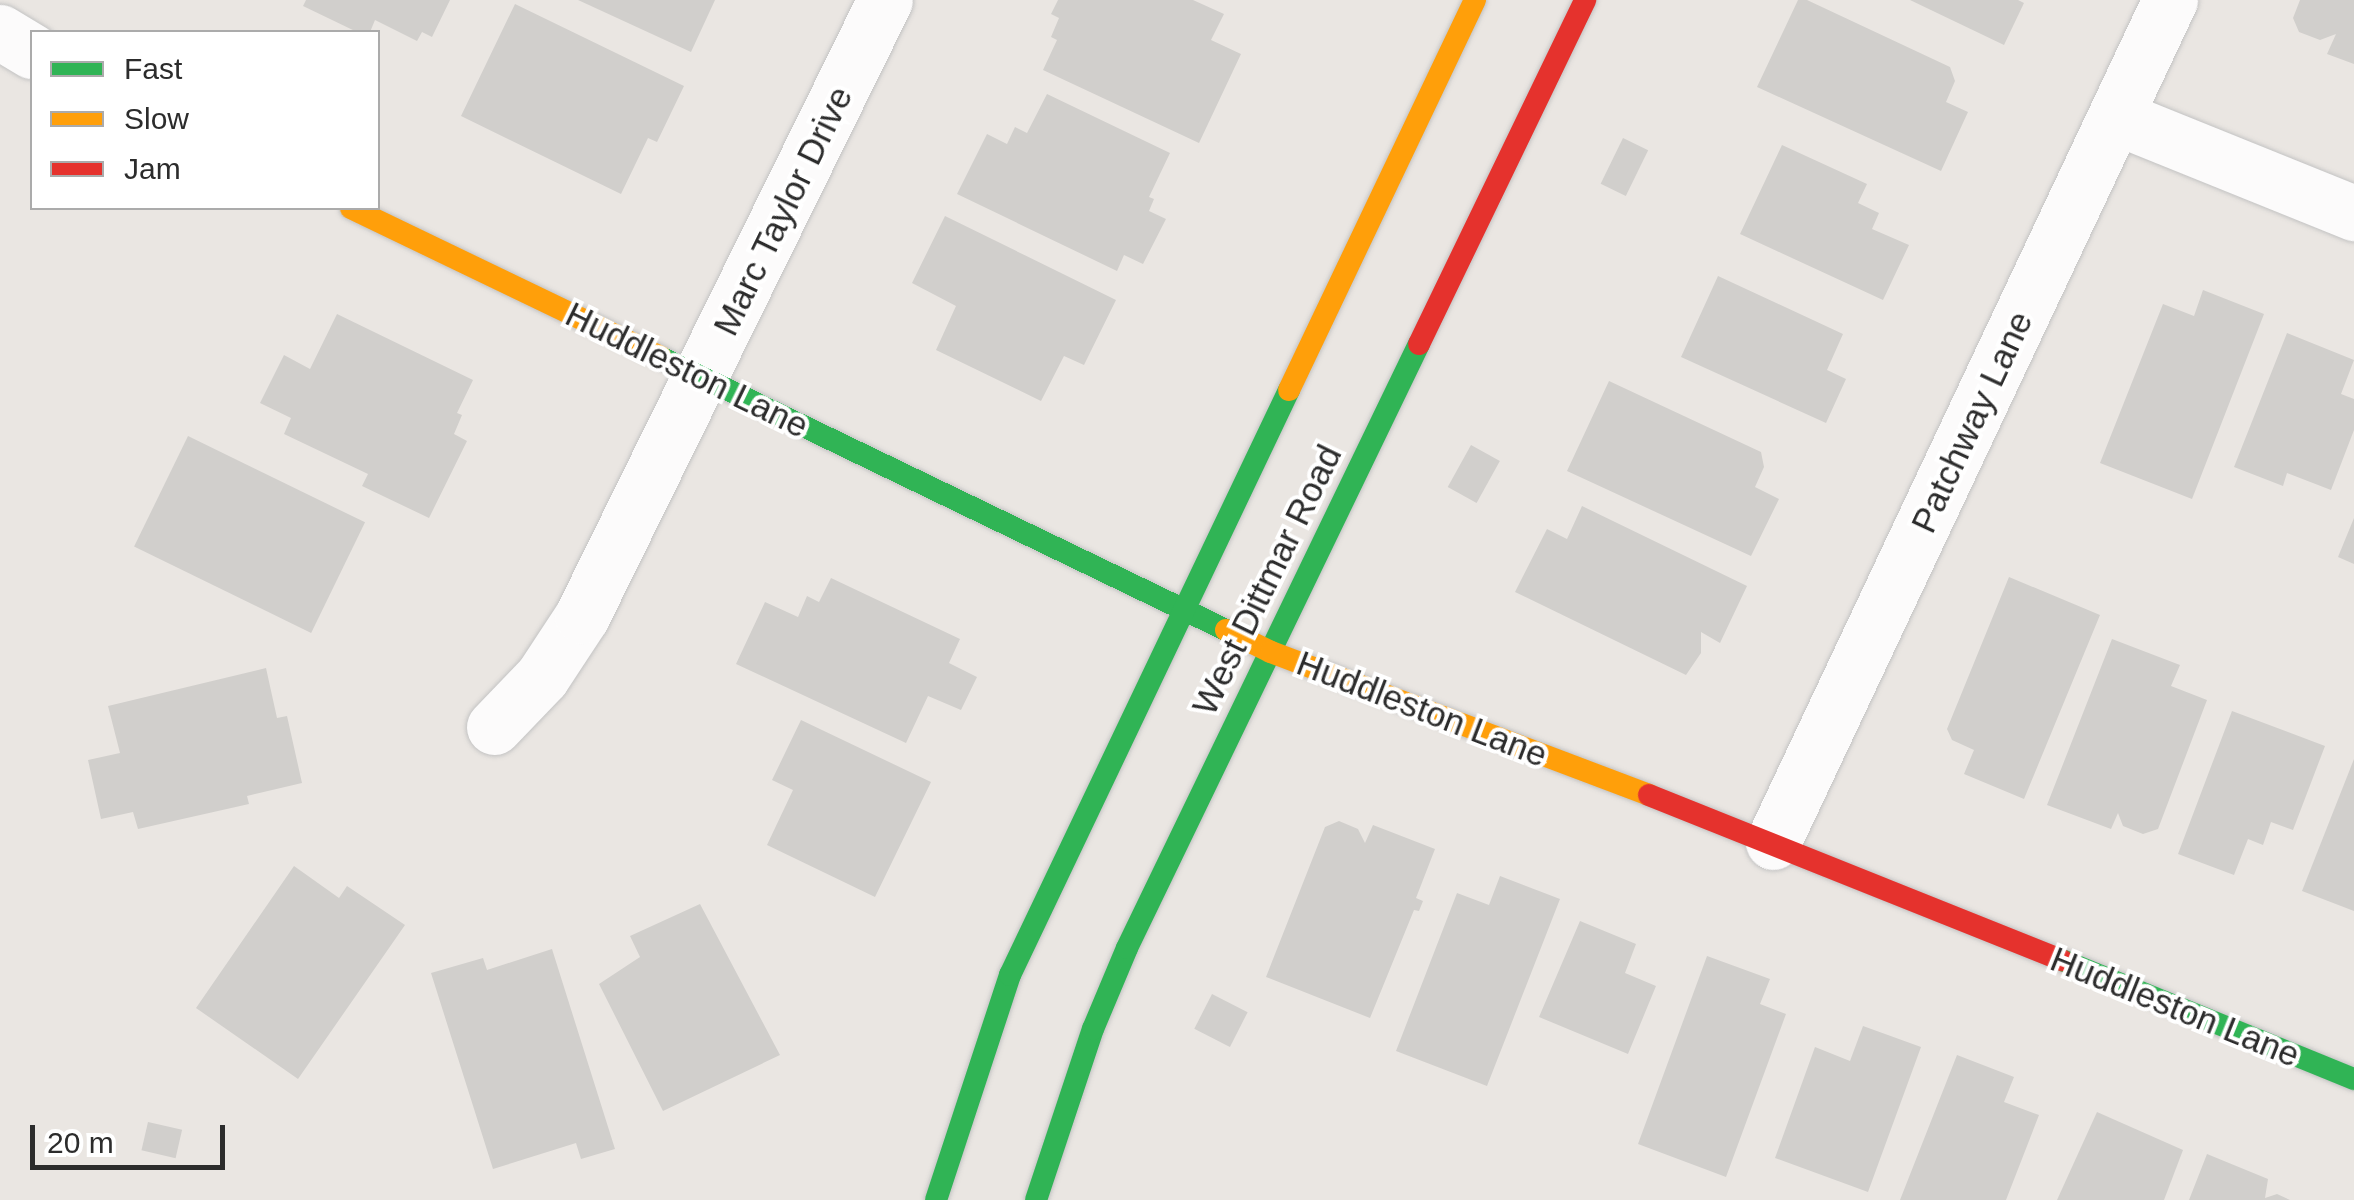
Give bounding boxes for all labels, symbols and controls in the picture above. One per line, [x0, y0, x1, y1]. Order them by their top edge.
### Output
legend [30, 30, 380, 210]
text: Fast [124, 52, 182, 85]
street label: Marc Taylor Drive [704, 79, 862, 343]
text: Slow [124, 102, 189, 135]
text: Jam [124, 152, 181, 185]
street label: Huddleston Lane [559, 293, 815, 447]
street label: Patchway Lane [1902, 305, 2042, 539]
street label: West Dittmar Road [1183, 438, 1351, 722]
street label: Huddleston Lane [1291, 642, 1553, 776]
street label: Huddleston Lane [2044, 938, 2306, 1076]
scale bar [35, 1105, 230, 1167]
text: 20 m [47, 1126, 114, 1159]

